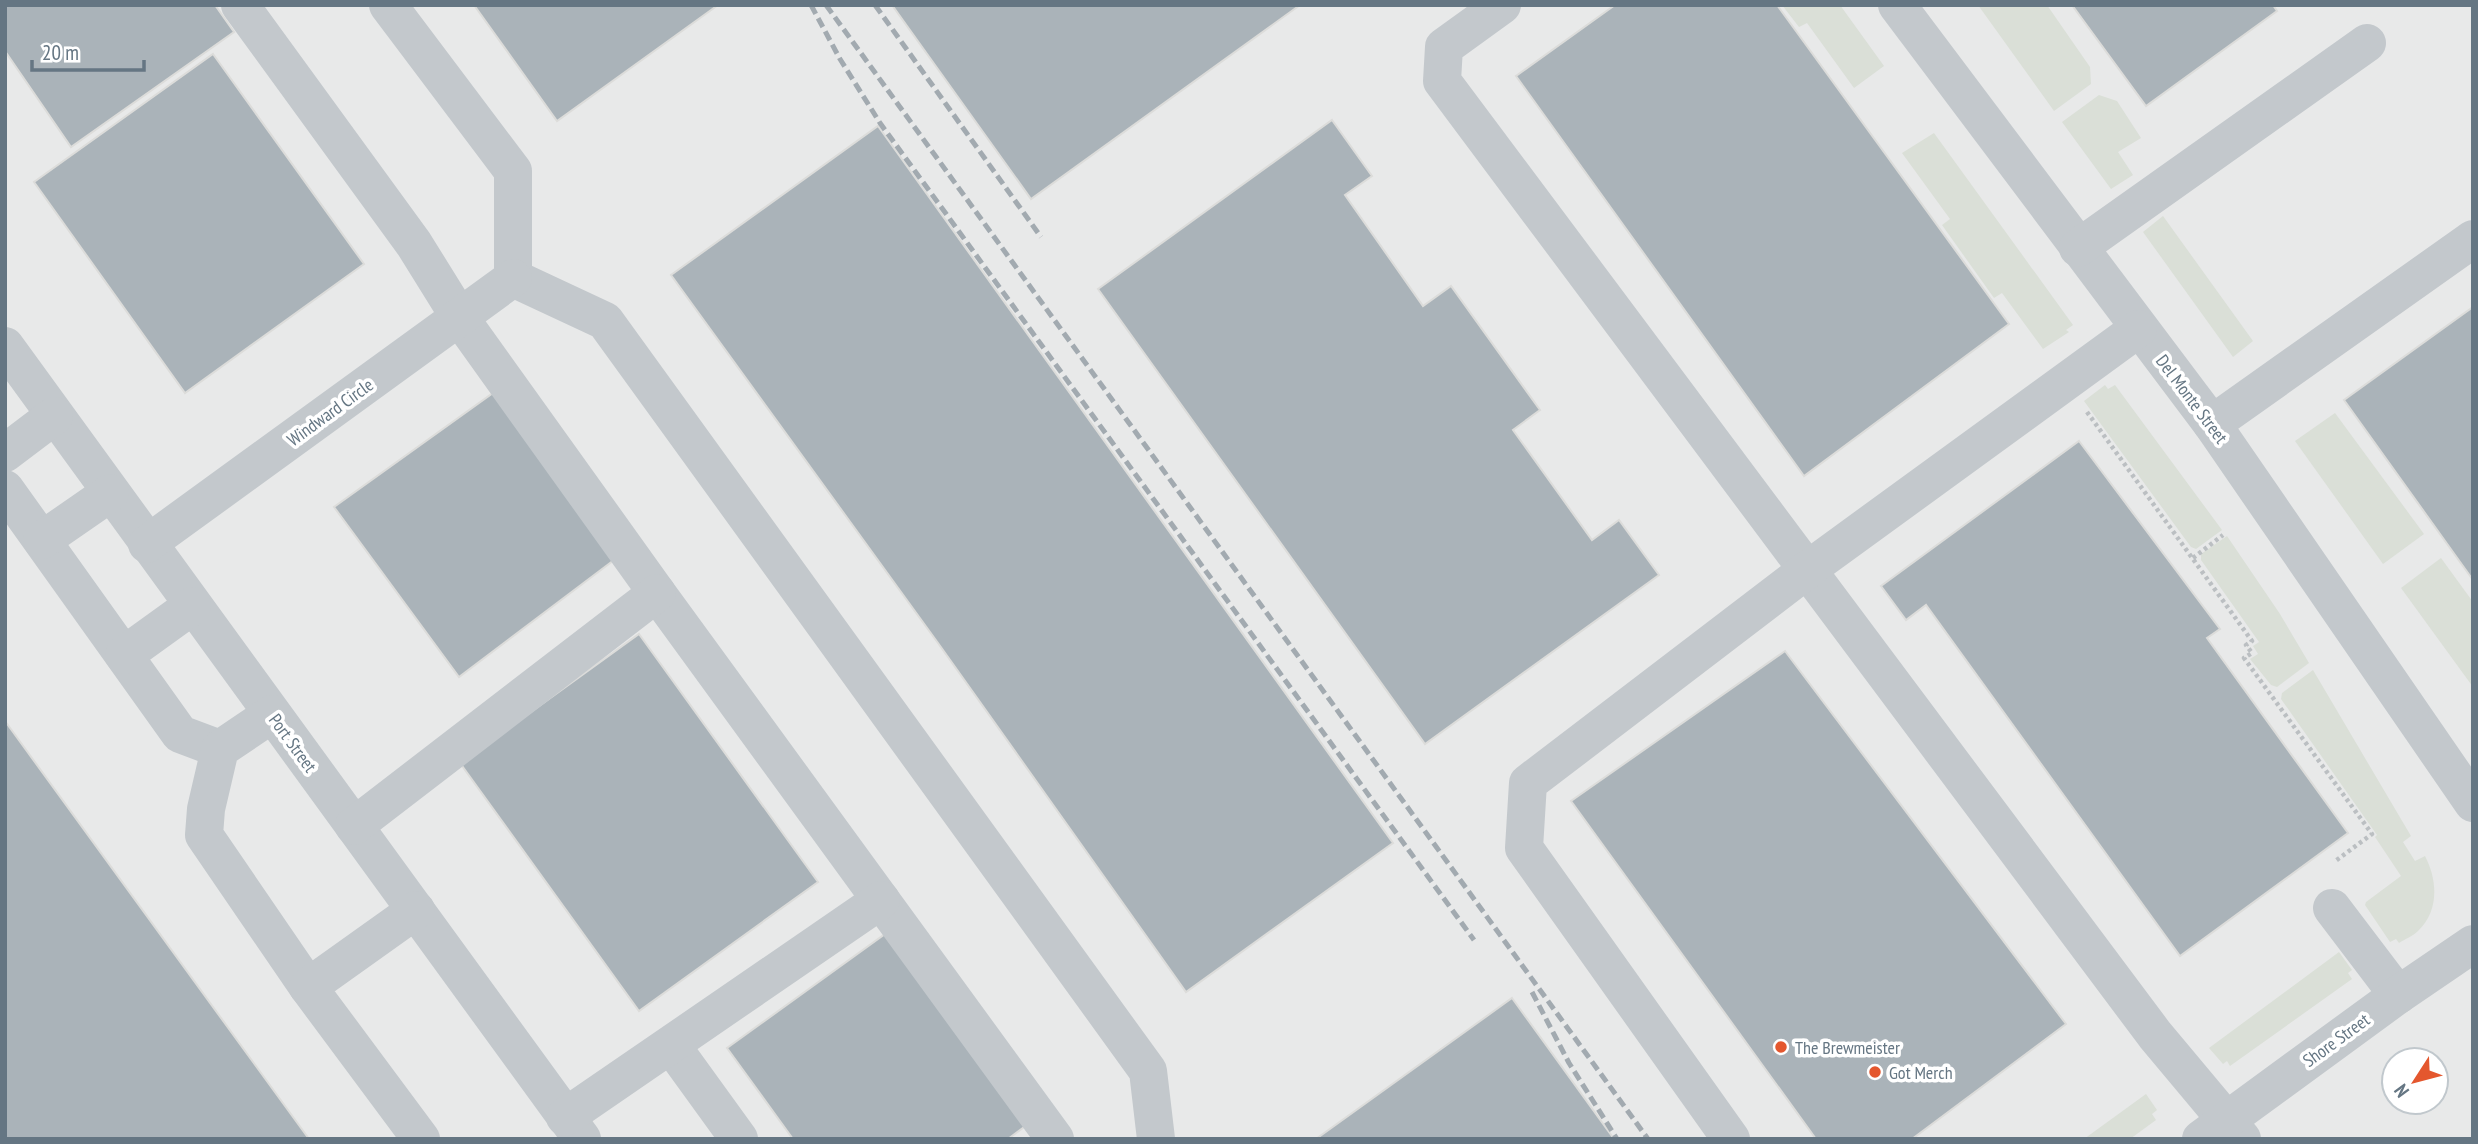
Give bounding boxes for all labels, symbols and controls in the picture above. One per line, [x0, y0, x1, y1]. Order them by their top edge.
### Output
scale bar [32, 28, 144, 72]
text: 20 m [42, 39, 79, 66]
street label: Del Monte Street [2151, 350, 2233, 448]
street label: Windward Circle [282, 373, 378, 451]
street label: Port Street [264, 709, 322, 777]
street label: Shore Street [2298, 1008, 2374, 1072]
place label: The Brewmeister [1795, 1036, 1900, 1059]
marker: The Brewmeister [1773, 1039, 1789, 1055]
north arrow [2380, 1046, 2450, 1116]
place label: Got Merch [1889, 1061, 1953, 1084]
marker: Got Merch [1867, 1064, 1883, 1080]
text: N [2389, 1080, 2414, 1102]

